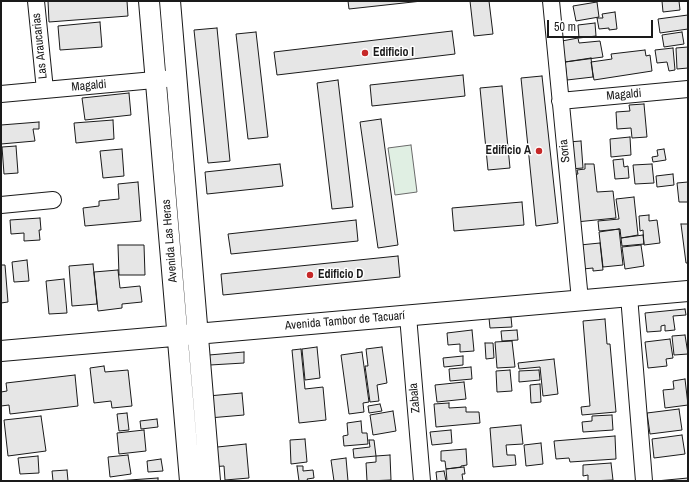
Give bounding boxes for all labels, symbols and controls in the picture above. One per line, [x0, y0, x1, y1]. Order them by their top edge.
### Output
street label: Las Araucarias [29, 12, 51, 80]
scale bar [549, 12, 655, 38]
text: 50 m [554, 19, 576, 35]
place label: Edificio I [373, 46, 414, 60]
marker: Edificio I [360, 48, 370, 58]
street label: Magaldi [71, 77, 107, 95]
street label: Magaldi [606, 86, 642, 104]
street label: Soria [557, 139, 573, 163]
place label: Edificio A [486, 144, 531, 158]
marker: Edificio A [534, 146, 544, 156]
street label: Avenida Las Heras [159, 199, 181, 283]
place label: Edificio D [318, 268, 363, 282]
marker: Edificio D [305, 270, 315, 280]
street label: Avenida Tambor de Tacuarí [284, 309, 406, 333]
street label: Zabala [407, 382, 423, 414]

